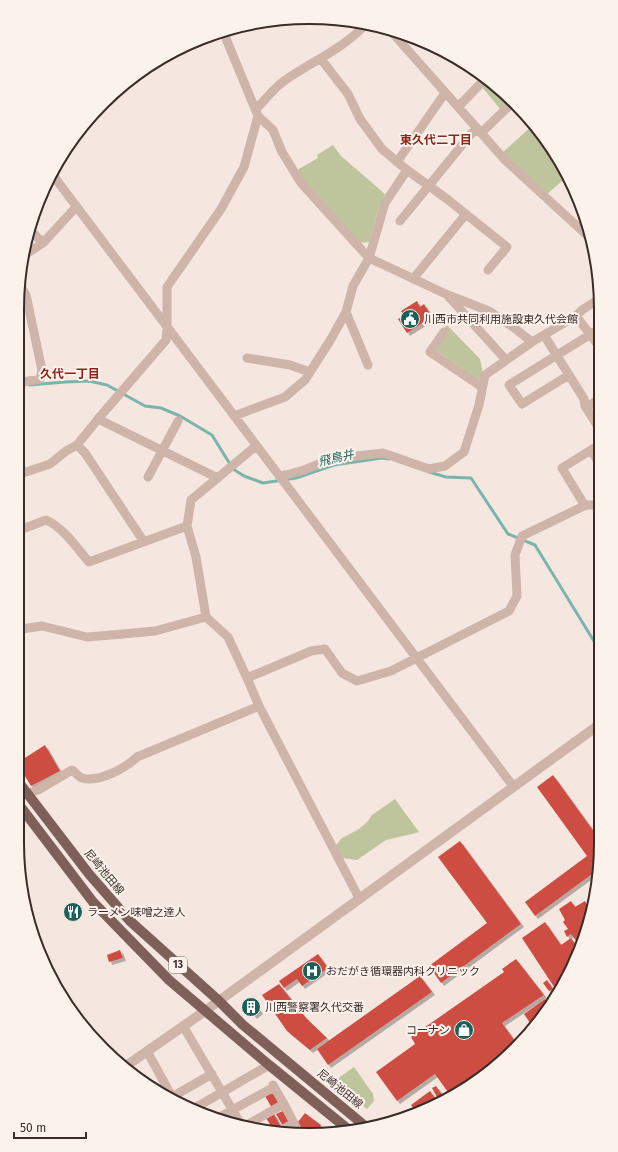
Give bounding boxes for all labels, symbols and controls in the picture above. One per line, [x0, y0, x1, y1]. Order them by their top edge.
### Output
district label: 東久代二丁目 [400, 133, 472, 147]
public building icon: 川西市共同利用施設東久代会館 [399, 308, 421, 330]
place label: 川西市共同利用施設東久代会館 [424, 313, 578, 326]
district label: 久代一丁目 [40, 367, 100, 381]
water label: 飛鳥井 [317, 447, 356, 469]
street label: 尼崎池田線 [81, 847, 127, 897]
restaurant icon: ラーメン味噌之達人 [62, 901, 84, 923]
place label: ラーメン味噌之達人 [87, 906, 186, 919]
road number: 13 [169, 957, 187, 973]
hospital icon: おだがき循環器内科クリニック [301, 960, 323, 982]
place label: おだがき循環器内科クリニック [326, 965, 480, 978]
building icon: 川西警察署久代交番 [240, 996, 262, 1018]
place label: 川西警察署久代交番 [265, 1001, 364, 1014]
shop icon: コーナン [453, 1019, 475, 1041]
place label: コーナン [406, 1024, 450, 1037]
street label: 尼崎池田線 [315, 1067, 365, 1111]
scale bar [14, 1114, 86, 1140]
text: 50 m [20, 1121, 46, 1135]

